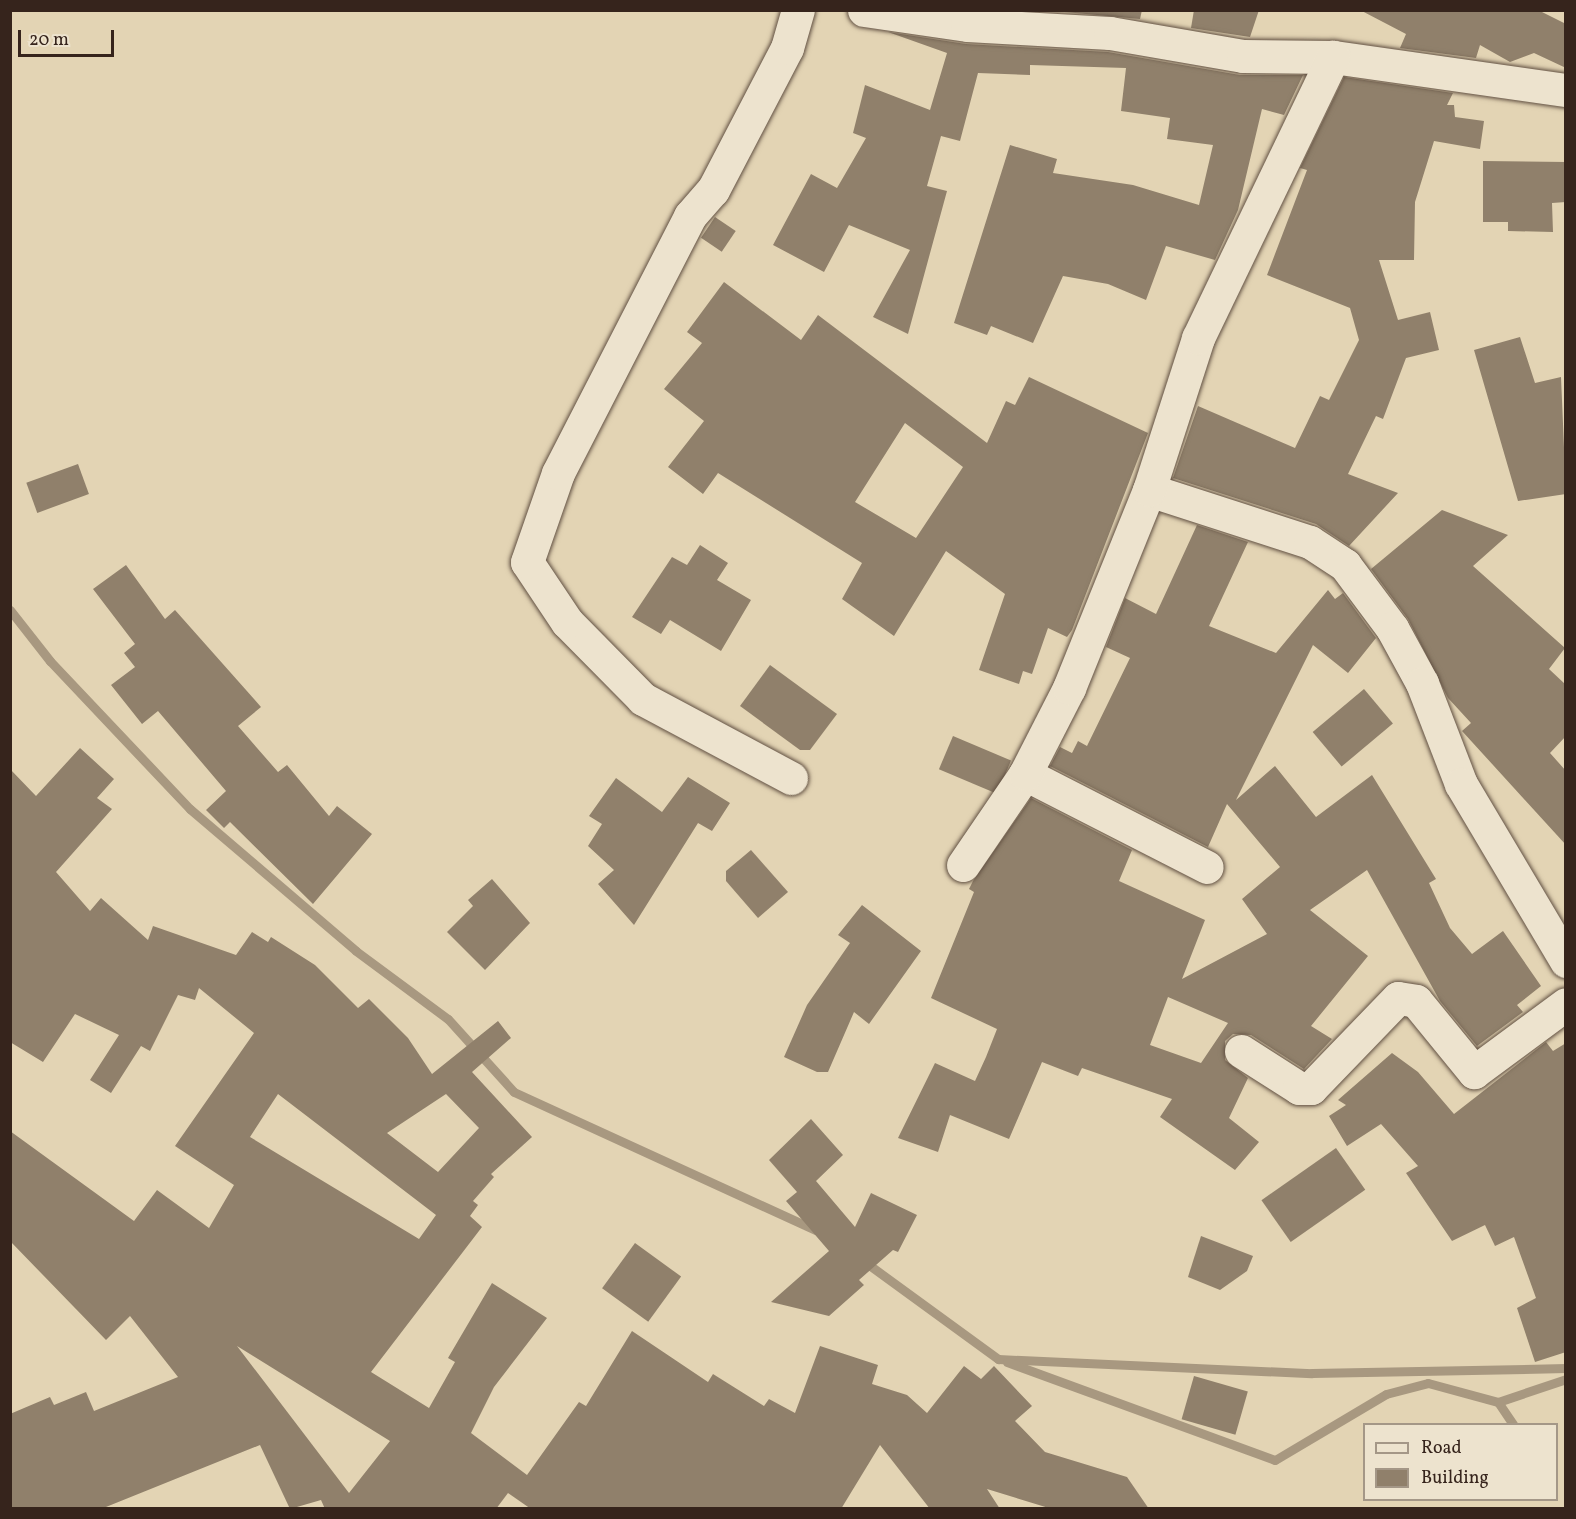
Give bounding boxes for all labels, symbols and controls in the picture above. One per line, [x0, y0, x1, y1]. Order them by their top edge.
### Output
scale bar [21, 18, 117, 56]
text: 20 m [29, 28, 69, 53]
legend [1363, 1423, 1558, 1501]
text: Road [1421, 1436, 1462, 1461]
text: Building [1421, 1466, 1489, 1491]

